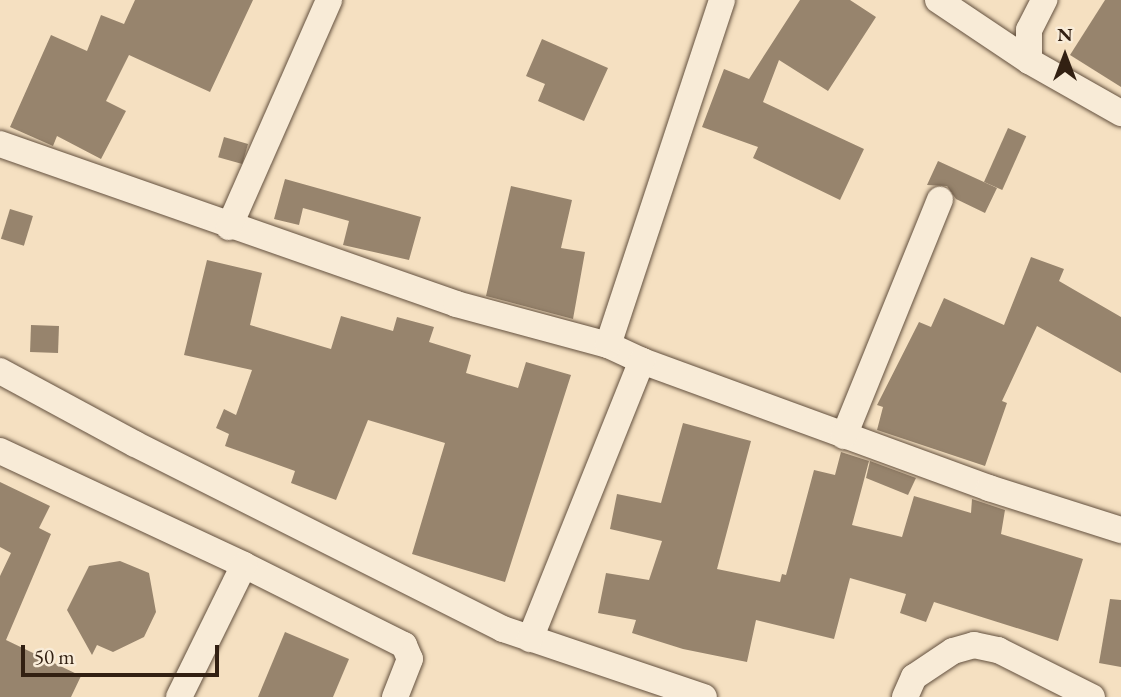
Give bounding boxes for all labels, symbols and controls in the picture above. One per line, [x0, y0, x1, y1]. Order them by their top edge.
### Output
north arrow [1030, 21, 1100, 91]
text: N [1057, 22, 1073, 47]
scale bar [24, 630, 222, 674]
text: 50 m [34, 643, 75, 670]

